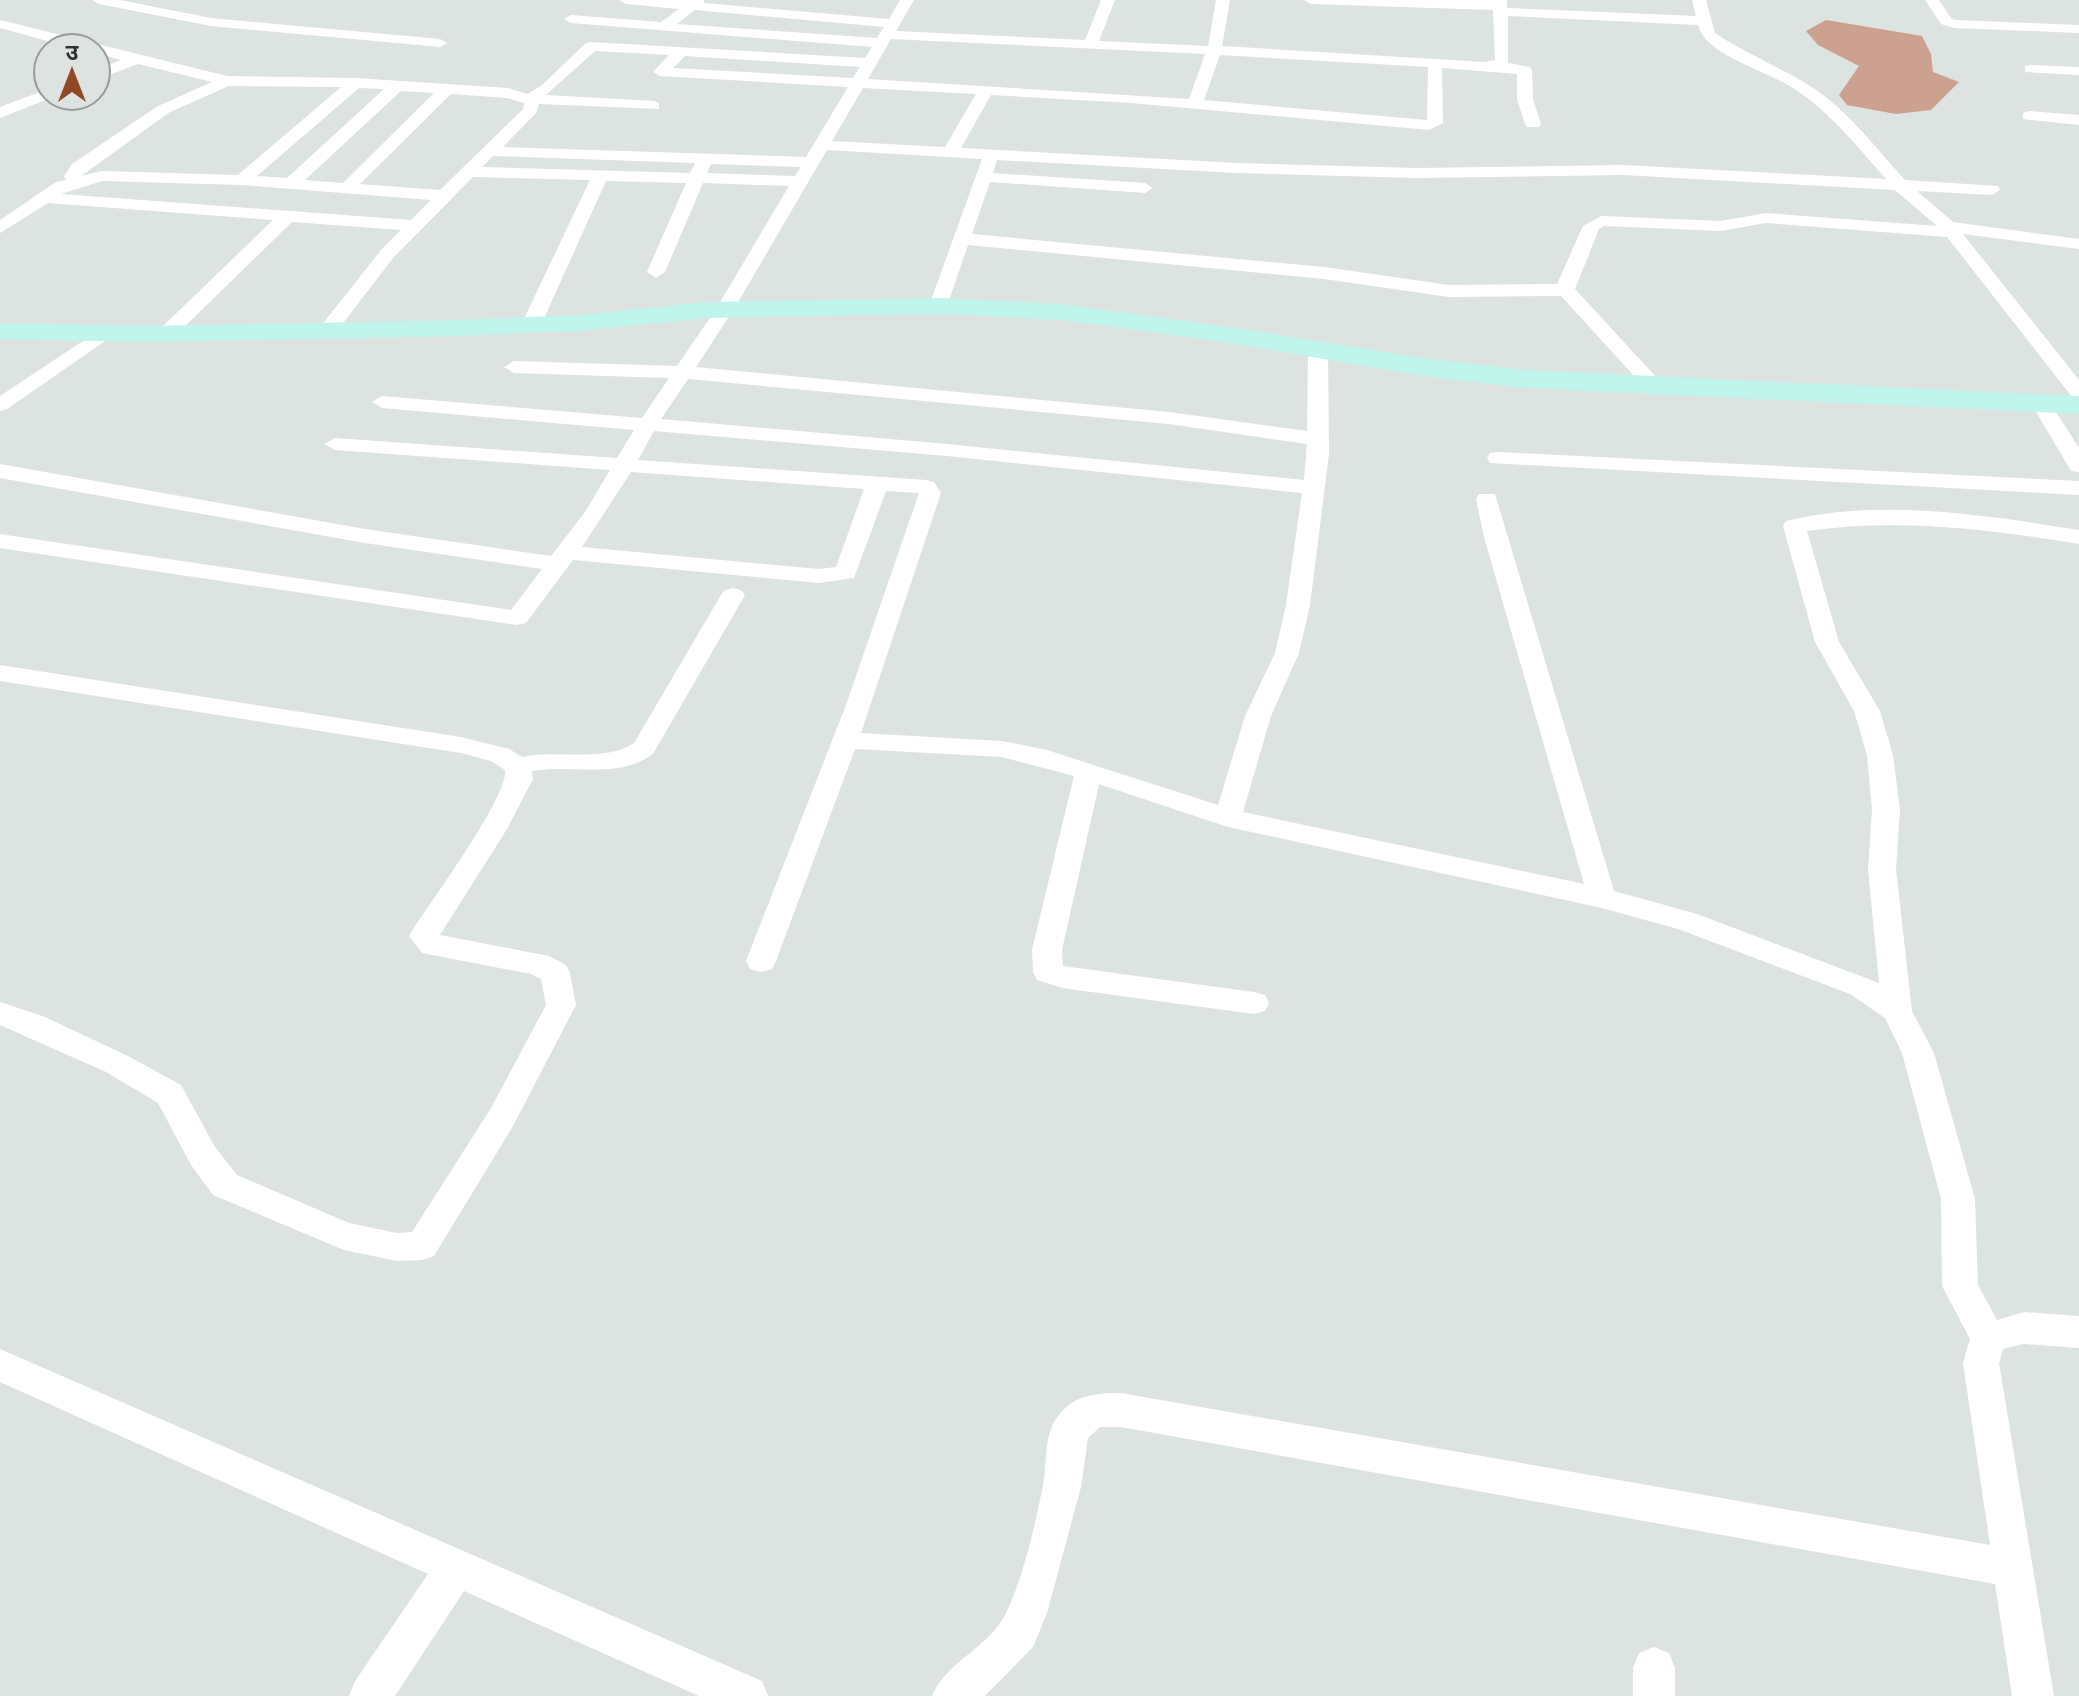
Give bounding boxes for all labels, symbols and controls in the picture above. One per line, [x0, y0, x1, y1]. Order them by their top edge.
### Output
north arrow [32, 32, 112, 112]
text: उ [66, 40, 80, 65]

